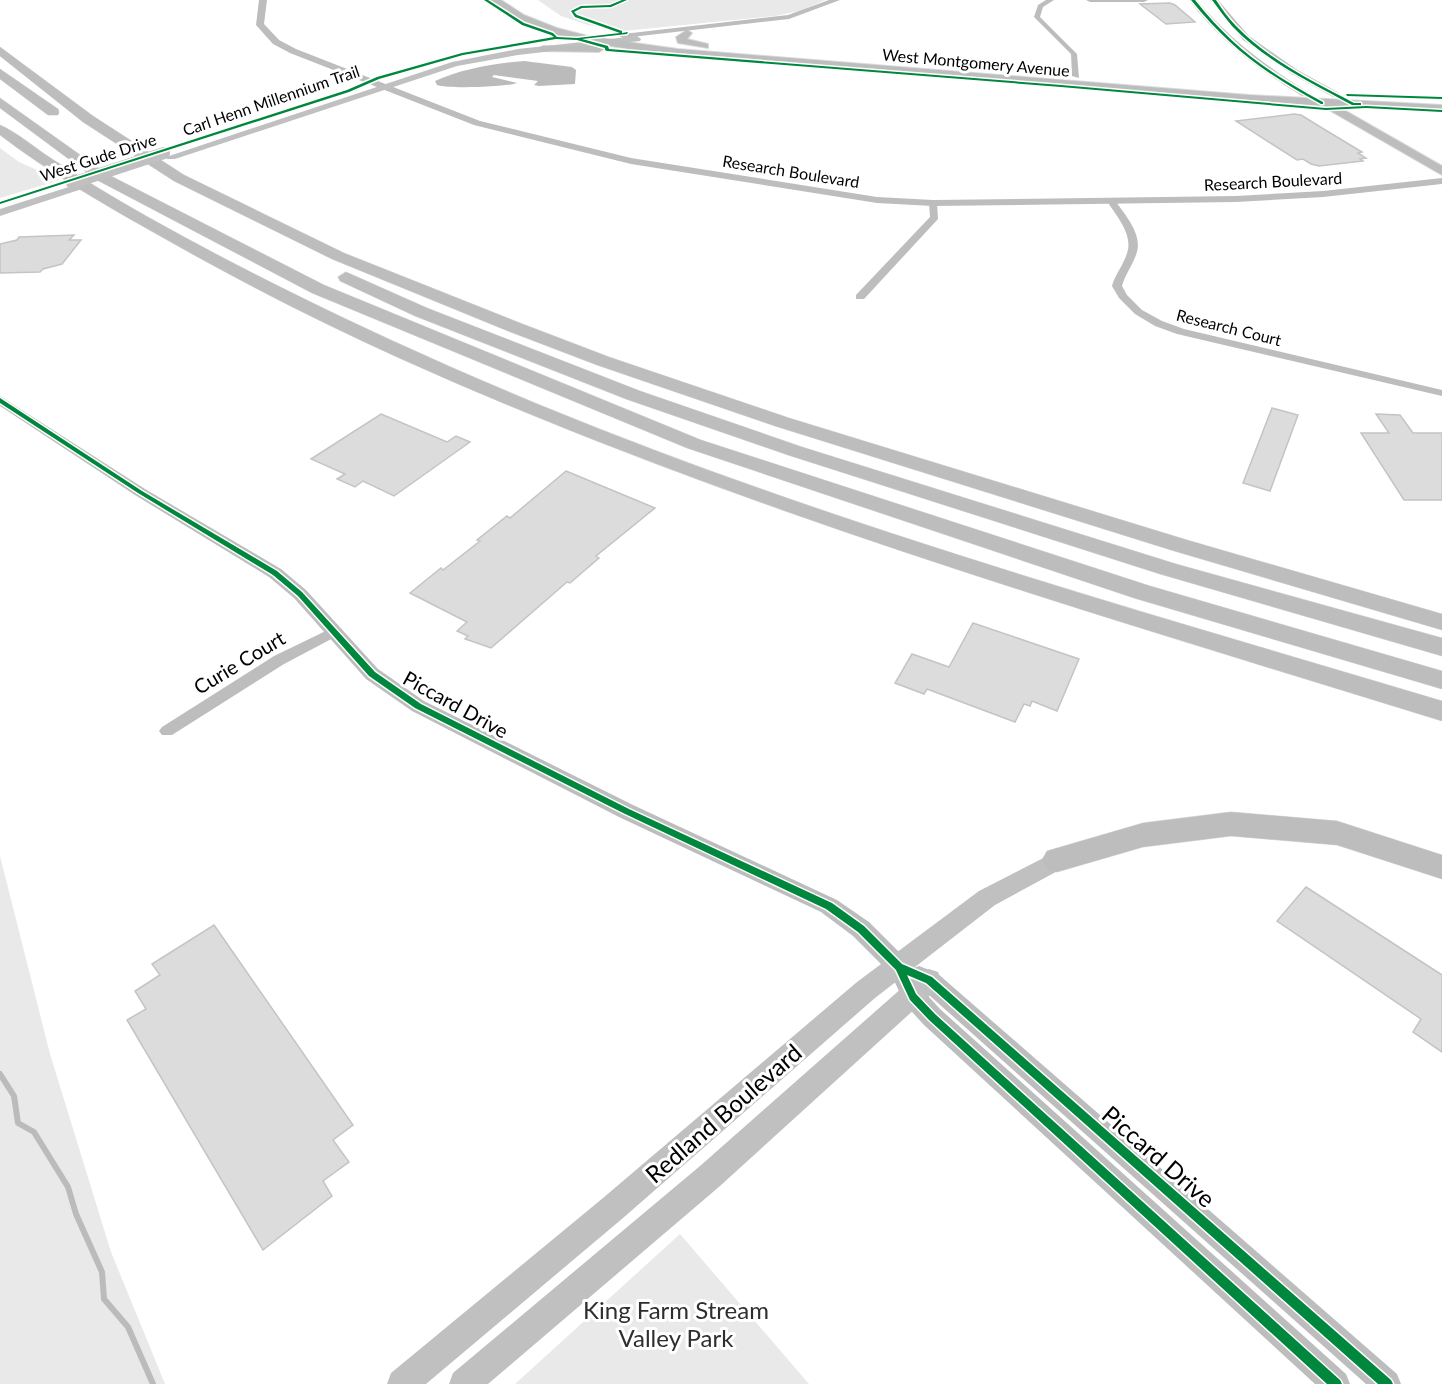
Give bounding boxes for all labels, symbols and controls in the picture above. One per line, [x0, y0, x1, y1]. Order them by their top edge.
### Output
street label: West Montgomery Avenue [881, 44, 1071, 80]
street label: Carl Henn Millennium Trail [180, 61, 362, 139]
street label: West Gude Drive [38, 129, 158, 185]
street label: Research Boulevard [721, 151, 861, 191]
street label: Research Boulevard [1203, 168, 1343, 194]
street label: Research Court [1175, 305, 1284, 349]
street label: Curie Court [189, 625, 289, 699]
street label: Piccard Drive [399, 665, 513, 743]
street label: Redland Boulevard [639, 1037, 807, 1189]
street label: Piccard Drive [1097, 1099, 1221, 1213]
park label: King Farm Stream Valley Park [583, 1295, 769, 1352]

